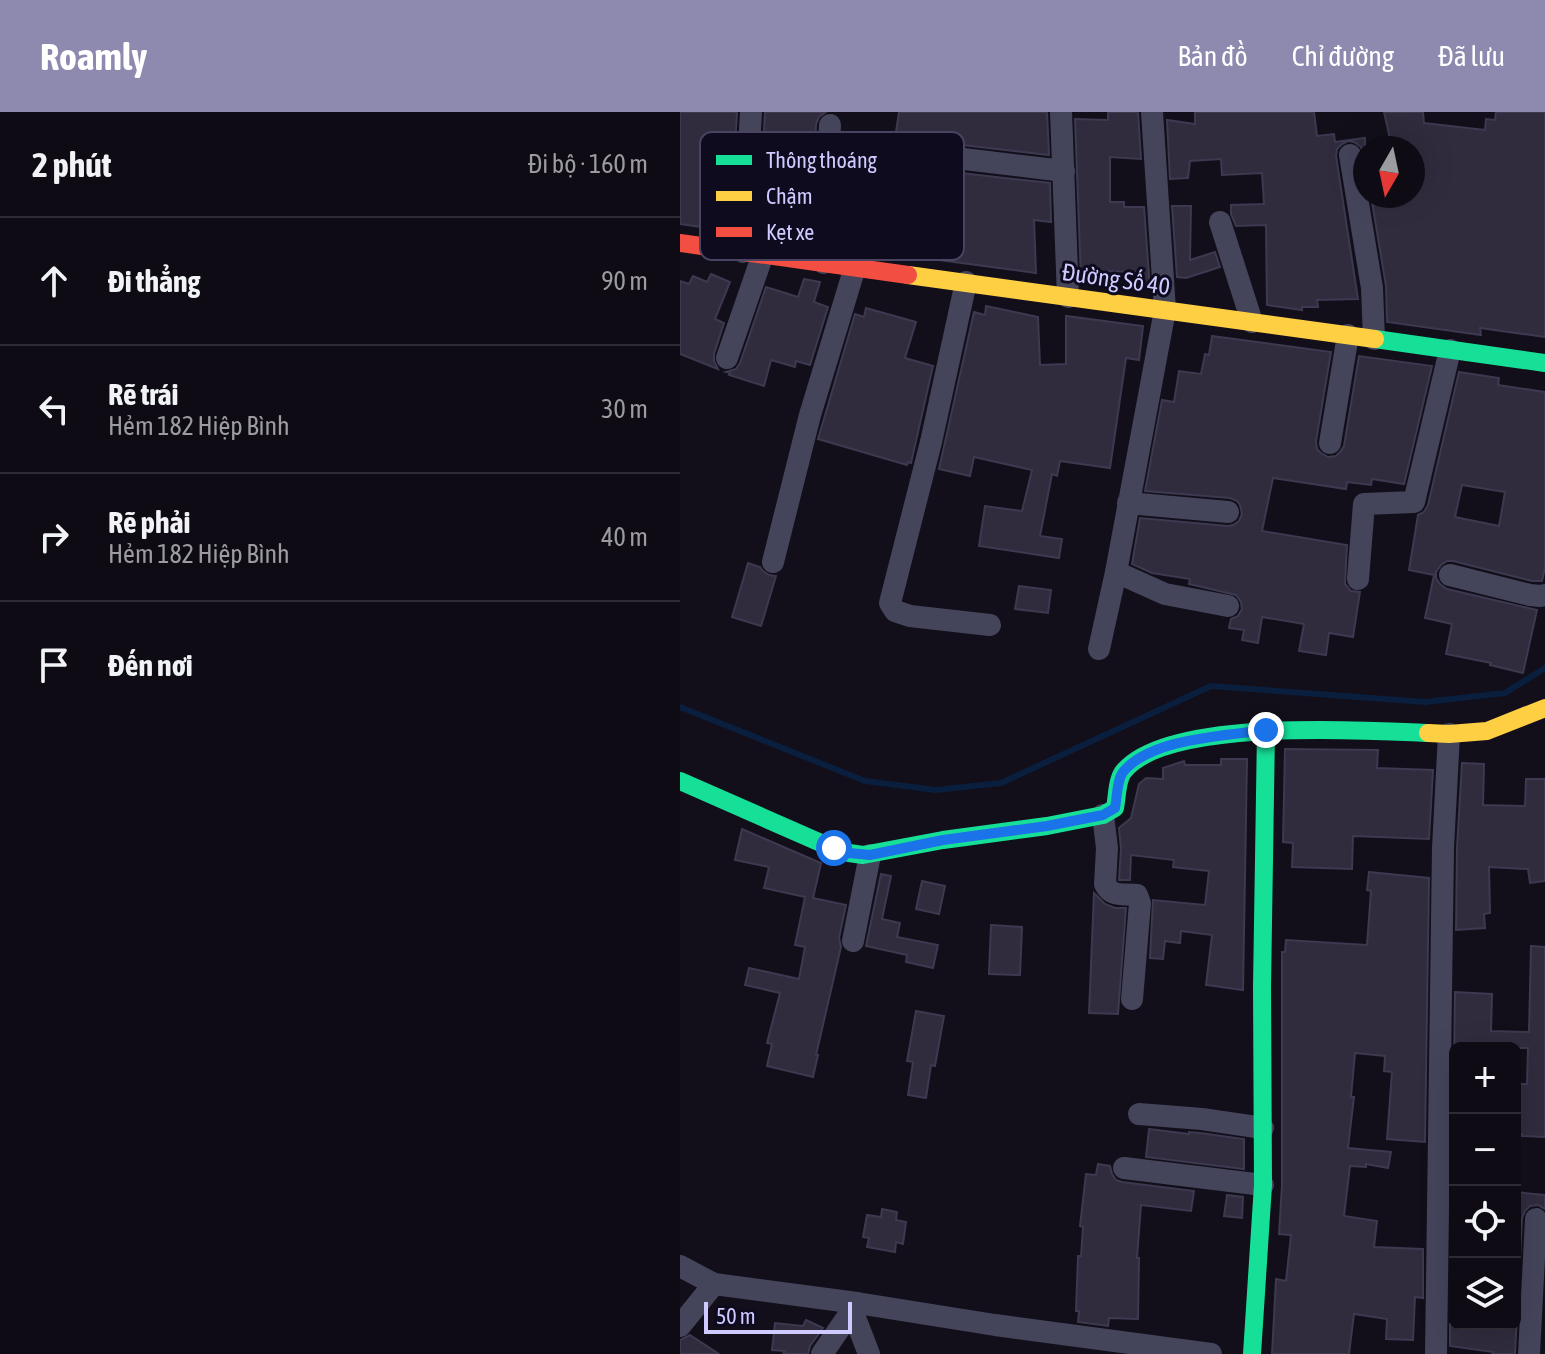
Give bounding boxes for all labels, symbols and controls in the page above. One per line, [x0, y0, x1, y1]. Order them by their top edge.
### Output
text: Roamly [40, 35, 147, 78]
text: Bản đồ [1177, 40, 1248, 72]
text: Chỉ đường [1292, 40, 1394, 72]
text: Đã lưu [1438, 40, 1505, 72]
legend [700, 132, 964, 260]
north arrow [1353, 136, 1425, 208]
text: 2 phút [32, 145, 111, 184]
text: Thông thoáng [766, 147, 878, 173]
text: Đi bộ · 160 m [528, 149, 648, 179]
text: Chậm [766, 183, 813, 209]
text: Kẹt xe [766, 219, 814, 245]
street label: Đường Số 40 [1060, 258, 1172, 300]
icon: ahead [32, 259, 76, 303]
text: Đi thẳng [108, 264, 200, 298]
text: 90 m [601, 266, 648, 296]
text: Rẽ trái [108, 377, 178, 411]
icon: left [32, 387, 76, 431]
text: 30 m [601, 394, 648, 424]
text: Hẻm 182 Hiệp Bình [108, 411, 290, 441]
text: Rẽ phải [108, 505, 190, 539]
icon: right [32, 515, 76, 559]
text: 40 m [601, 522, 648, 552]
text: Hẻm 182 Hiệp Bình [108, 539, 290, 569]
icon: arrive [32, 643, 76, 687]
text: Đến nơi [108, 648, 193, 682]
route end [1248, 712, 1284, 748]
route start [816, 830, 852, 866]
map controls [1449, 1042, 1521, 1330]
button: + [1449, 1042, 1521, 1114]
button: − [1449, 1114, 1521, 1186]
button: locate [1449, 1186, 1521, 1258]
button: layers [1449, 1258, 1521, 1330]
scale bar [704, 1298, 852, 1334]
text: 50 m [716, 1303, 756, 1329]

